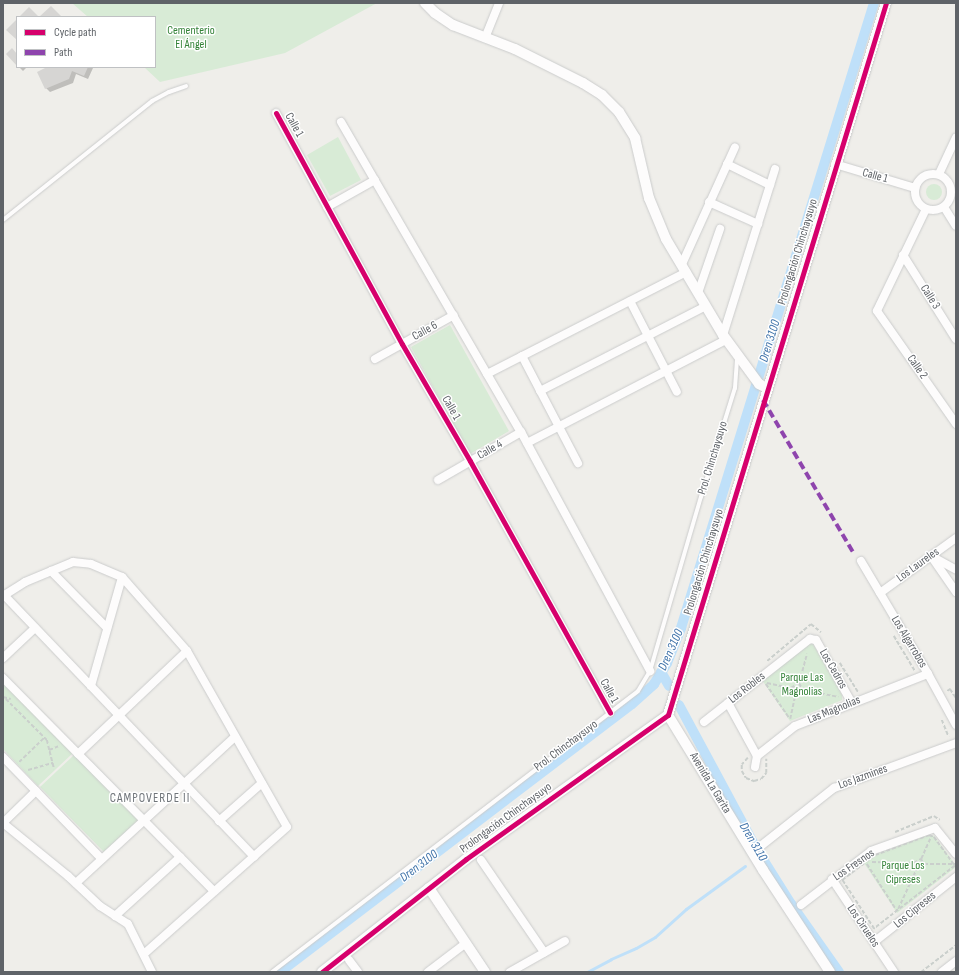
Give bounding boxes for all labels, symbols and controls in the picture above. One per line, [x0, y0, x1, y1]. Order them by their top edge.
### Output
legend [16, 16, 156, 68]
park label: Cementerio El Ángel [167, 24, 215, 52]
text: Cycle path [54, 25, 96, 40]
text: Path [54, 45, 72, 60]
street label: Calle 1 [281, 110, 307, 140]
street label: Calle 1 [861, 166, 889, 186]
street label: Prolongación Chinchaysuyo [775, 197, 821, 307]
street label: Calle 3 [917, 282, 943, 312]
street label: Calle 6 [410, 318, 440, 344]
water label: Dren 3100 [756, 318, 784, 364]
street label: Calle 2 [904, 352, 930, 382]
street label: Calle 1 [438, 393, 464, 423]
street label: Prol. Chinchaysuyo [695, 420, 731, 496]
street label: Calle 4 [475, 437, 505, 463]
street label: Prolongación Chinchaysuyo [681, 507, 727, 617]
street label: Los Laureles [894, 545, 942, 585]
street label: Los Algarrobos [888, 613, 930, 671]
water label: Dren 3100 [655, 627, 687, 673]
street label: Los Cedros [816, 647, 850, 691]
street label: Los Robles [726, 669, 768, 707]
park label: Parque Las Magnolias [781, 671, 823, 699]
street label: Calle 1 [596, 676, 622, 706]
street label: Las Magnolias [806, 693, 862, 727]
street label: Prol. Chinchaysuyo [531, 717, 601, 775]
street label: Avenida La Garita [686, 750, 734, 816]
street label: Los Jazmines [837, 761, 889, 793]
street label: Prolongación Chinchaysuyo [457, 780, 555, 856]
district label: CAMPOVERDE II [110, 790, 190, 806]
water label: Dren 3110 [736, 820, 770, 864]
street label: Los Fresnos [831, 846, 877, 884]
water label: Dren 3100 [397, 847, 441, 885]
park label: Parque Los Cipreses [881, 859, 925, 887]
street label: Los Cipreses [891, 889, 939, 931]
street label: Los Ciruelos [844, 902, 882, 950]

